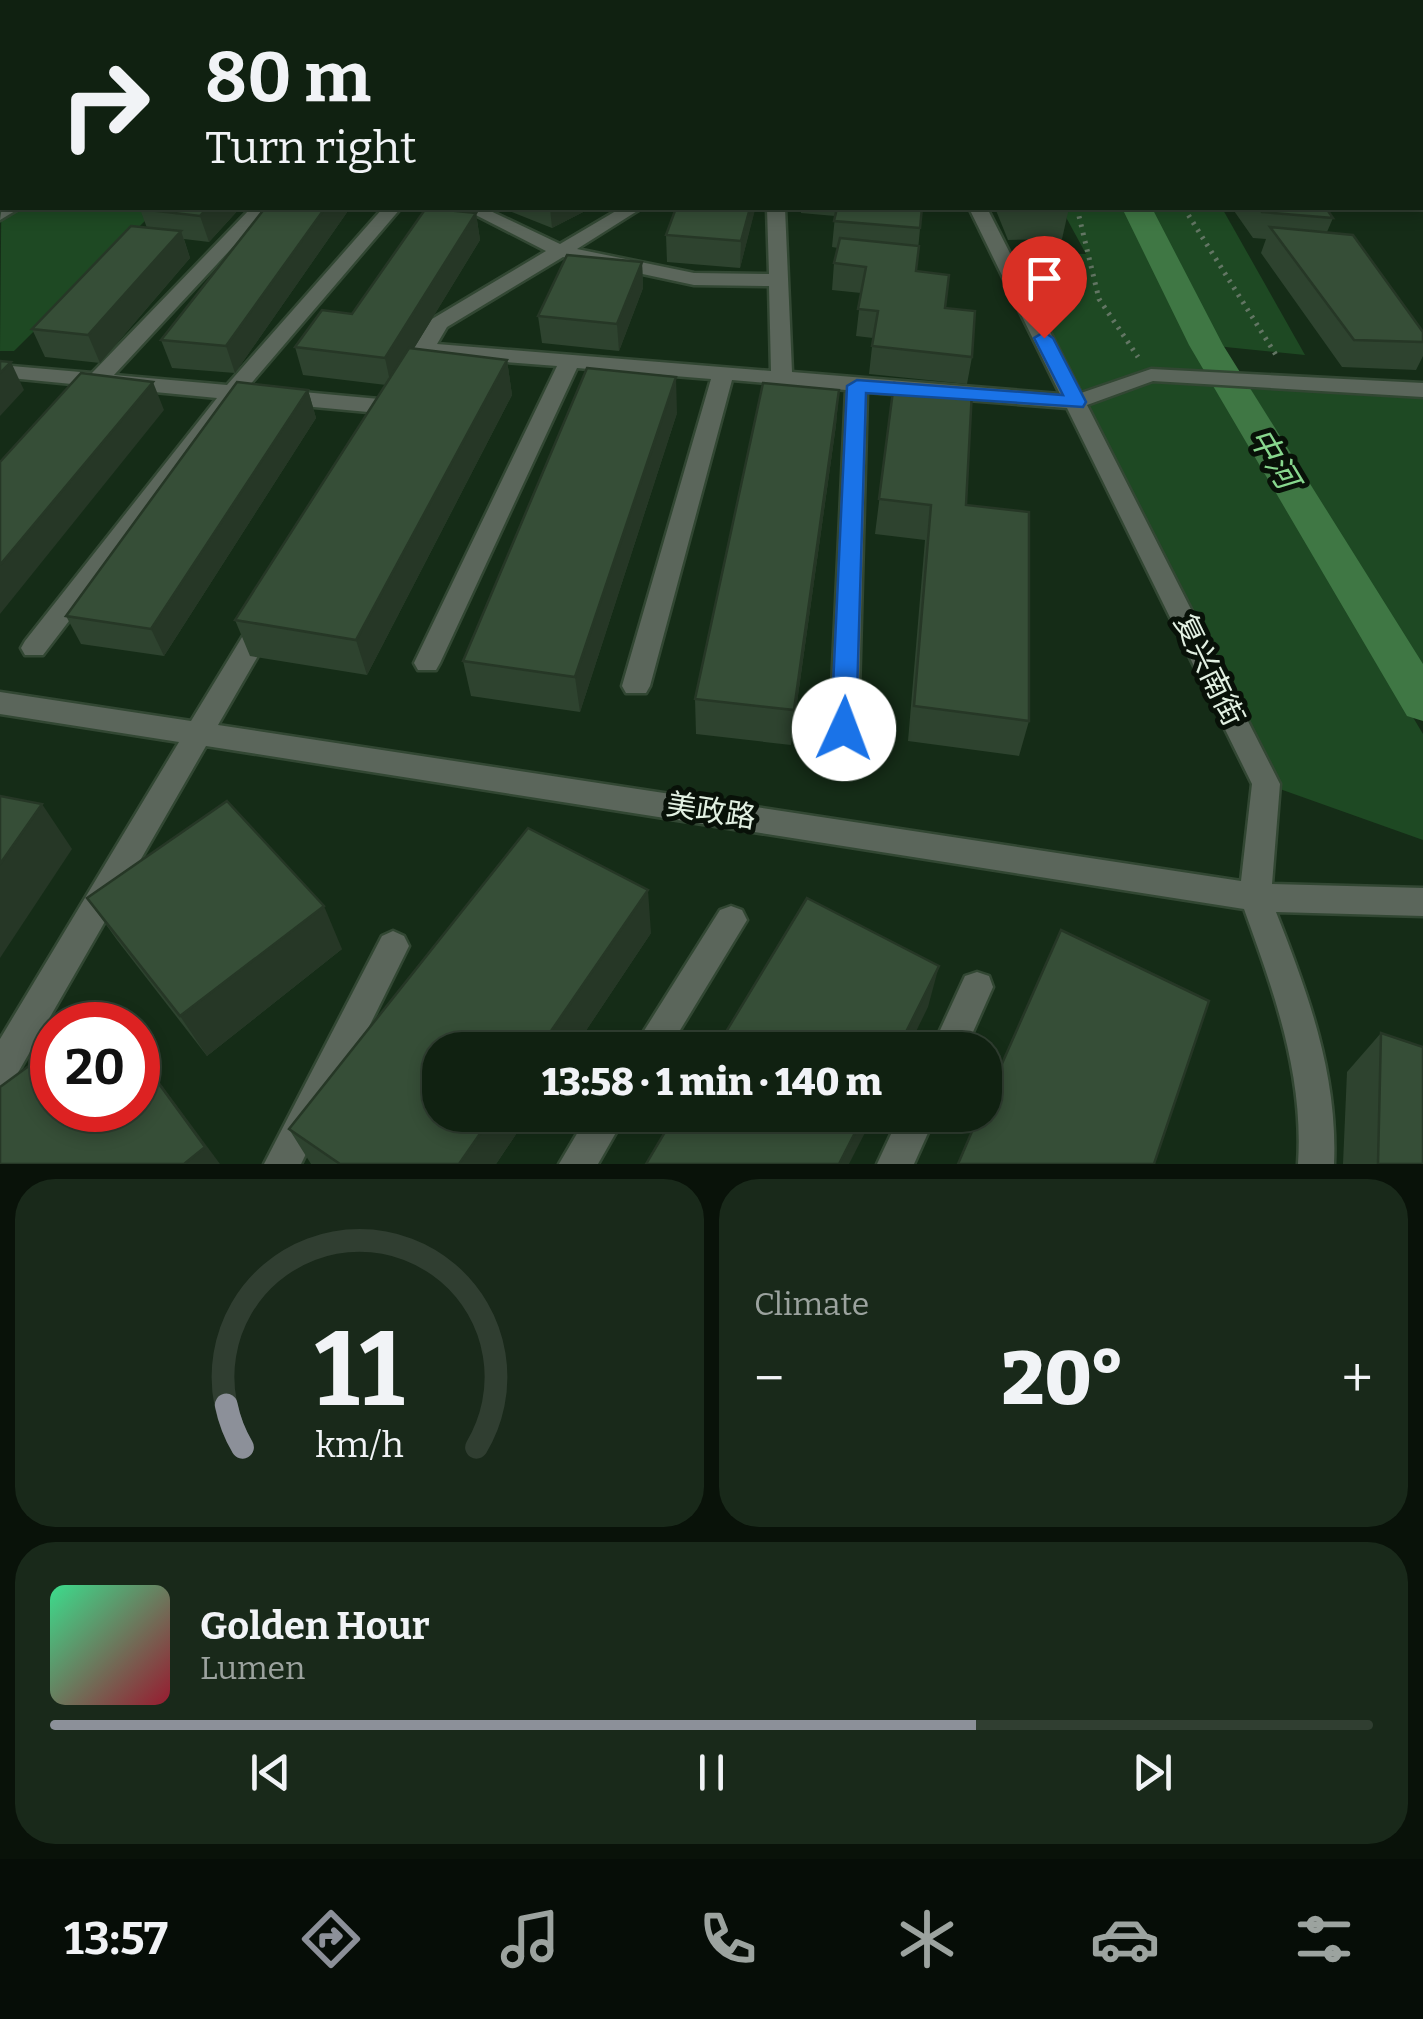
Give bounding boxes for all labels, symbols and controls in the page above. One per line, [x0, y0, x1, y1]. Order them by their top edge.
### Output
text: 80 m [205, 36, 371, 120]
icon: right [40, 40, 170, 170]
text: Turn right [205, 121, 417, 175]
pin [1002, 236, 1087, 339]
icon: arrive [1017, 251, 1072, 306]
water label: 中河 [1241, 421, 1310, 500]
street label: 复兴南街 [1167, 608, 1251, 732]
position arrow [792, 677, 896, 781]
street label: 美政路 [664, 786, 758, 836]
speed limit sign: 20 [30, 1002, 160, 1132]
text: 13:58 · 1 min · 140 m [542, 1059, 882, 1105]
text: Climate [754, 1285, 869, 1323]
text: 11 [315, 1308, 404, 1433]
text: 20° [1002, 1334, 1124, 1424]
text: − [754, 1346, 784, 1412]
text: + [1342, 1346, 1373, 1412]
text: km/h [315, 1424, 404, 1466]
text: Golden Hour [200, 1603, 430, 1649]
text: Lumen [200, 1649, 305, 1687]
icon: previous [243, 1745, 298, 1800]
icon: pause [684, 1745, 739, 1800]
icon: next [1125, 1745, 1180, 1800]
icon: directions [296, 1904, 366, 1974]
icon: music [495, 1904, 565, 1974]
icon: phone [693, 1904, 763, 1974]
icon: climate [892, 1904, 962, 1974]
icon: car [1090, 1904, 1160, 1974]
icon: filters [1289, 1904, 1359, 1974]
text: 13:57 [64, 1912, 168, 1966]

